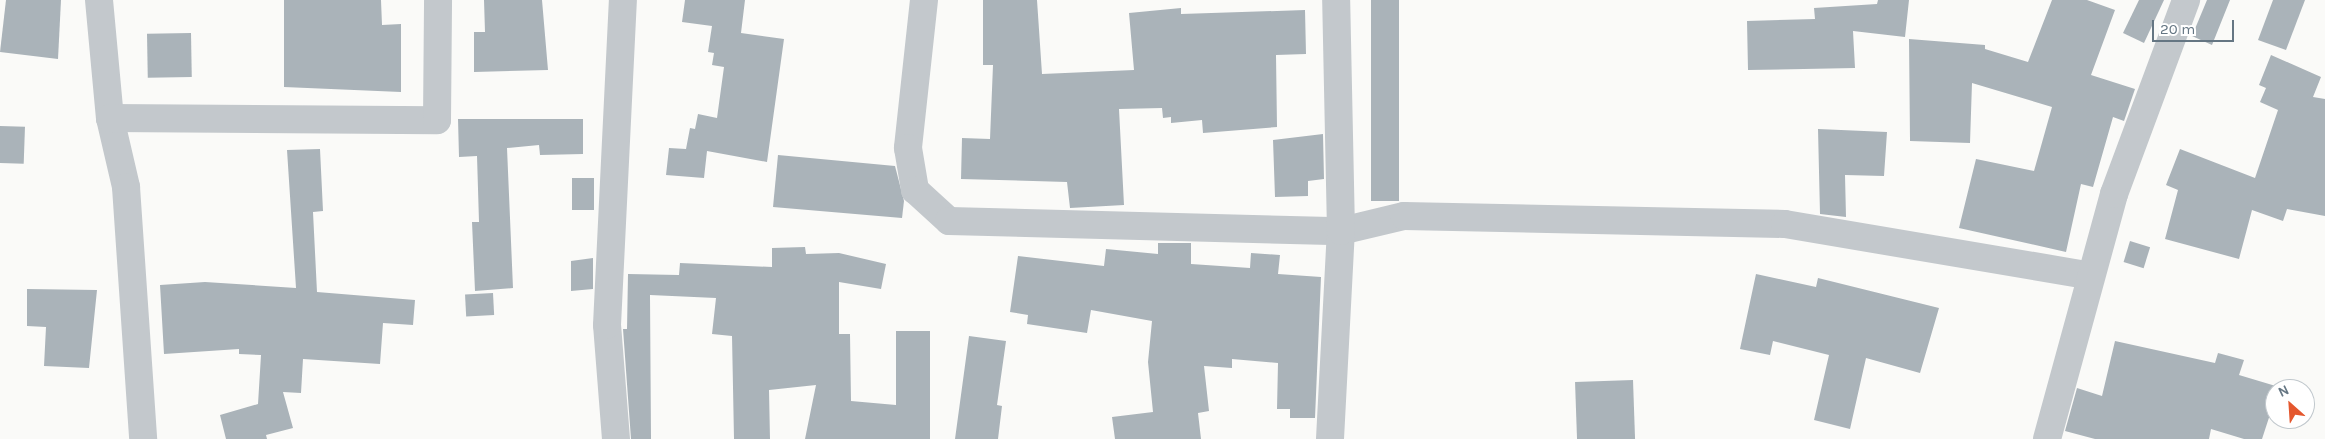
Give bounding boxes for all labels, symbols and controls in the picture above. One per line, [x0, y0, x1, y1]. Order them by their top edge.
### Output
scale bar [2155, 10, 2238, 42]
text: 20 m [2160, 20, 2195, 38]
north arrow [2265, 379, 2315, 429]
text: N [2275, 381, 2292, 401]

